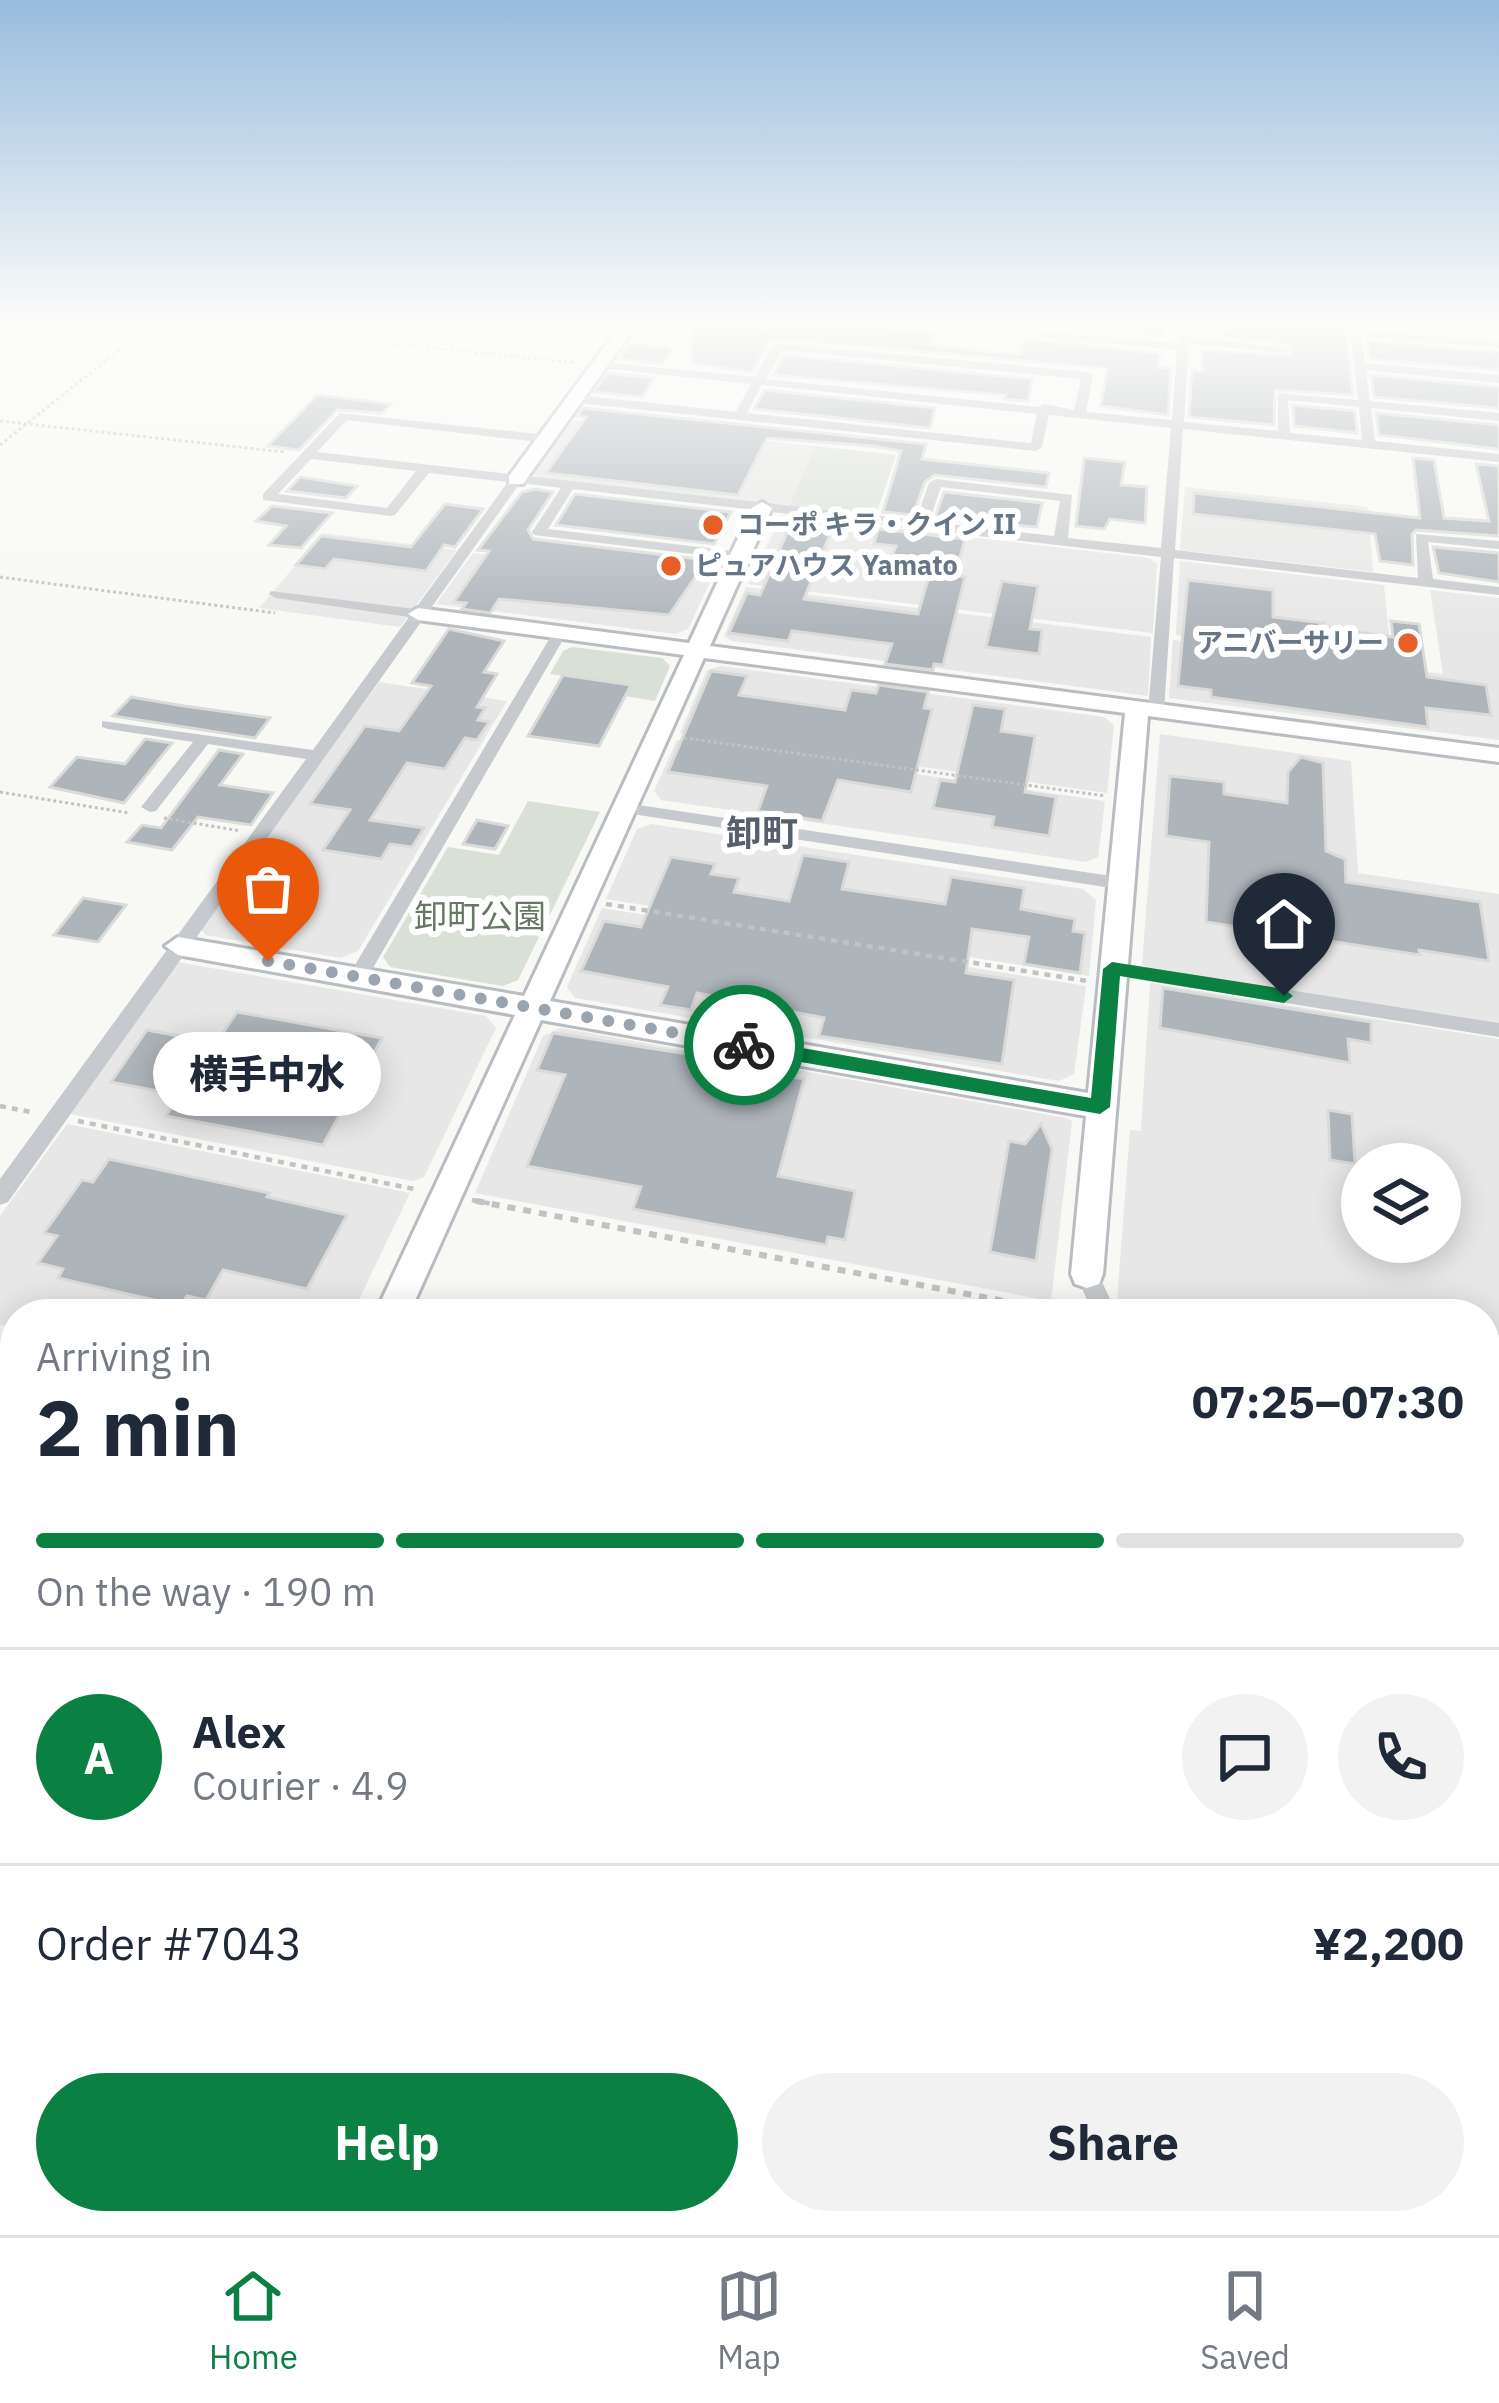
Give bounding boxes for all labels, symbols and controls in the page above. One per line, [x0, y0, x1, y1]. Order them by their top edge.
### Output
place label: コーポ キラ・クイン II [737, 506, 1016, 541]
marker: コーポ キラ・クイン II [700, 512, 726, 538]
place label: ピュアハウス Yamato [695, 547, 958, 582]
marker: ピュアハウス Yamato [658, 553, 684, 579]
place label: アニバーサリー [1196, 624, 1384, 659]
marker: アニバーサリー [1395, 630, 1421, 656]
district label: 卸町 [726, 809, 798, 856]
pin [217, 838, 319, 961]
icon: bag [235, 856, 301, 922]
pin [1233, 873, 1335, 996]
icon: home [1251, 891, 1317, 957]
park label: 卸町公園 [414, 894, 546, 937]
courier [684, 985, 804, 1105]
icon: bike [711, 1012, 777, 1078]
callout: 横手中水 [154, 1033, 382, 1117]
text: 横手中水 [189, 1048, 345, 1099]
map controls [1341, 1143, 1461, 1263]
button: layers [1341, 1143, 1461, 1263]
text: Arriving in [36, 1331, 212, 1382]
text: 07:25–07:30 [1192, 1372, 1464, 1430]
text: 2 min [36, 1376, 240, 1477]
text: On the way · 190 m [36, 1566, 376, 1617]
button: chat [1182, 1694, 1308, 1820]
button: phone [1338, 1694, 1464, 1820]
text: Alex [192, 1702, 286, 1760]
text: A [84, 1728, 114, 1786]
text: Courier · 4.9 [192, 1760, 409, 1811]
text: Order #7043 [36, 1914, 302, 1972]
text: ¥2,200 [1313, 1914, 1464, 1972]
button: Help [36, 2073, 738, 2211]
button: Share [762, 2073, 1464, 2211]
tab: Home [209, 2263, 298, 2378]
tab: Map [716, 2263, 782, 2378]
tab: Saved [1200, 2263, 1290, 2378]

